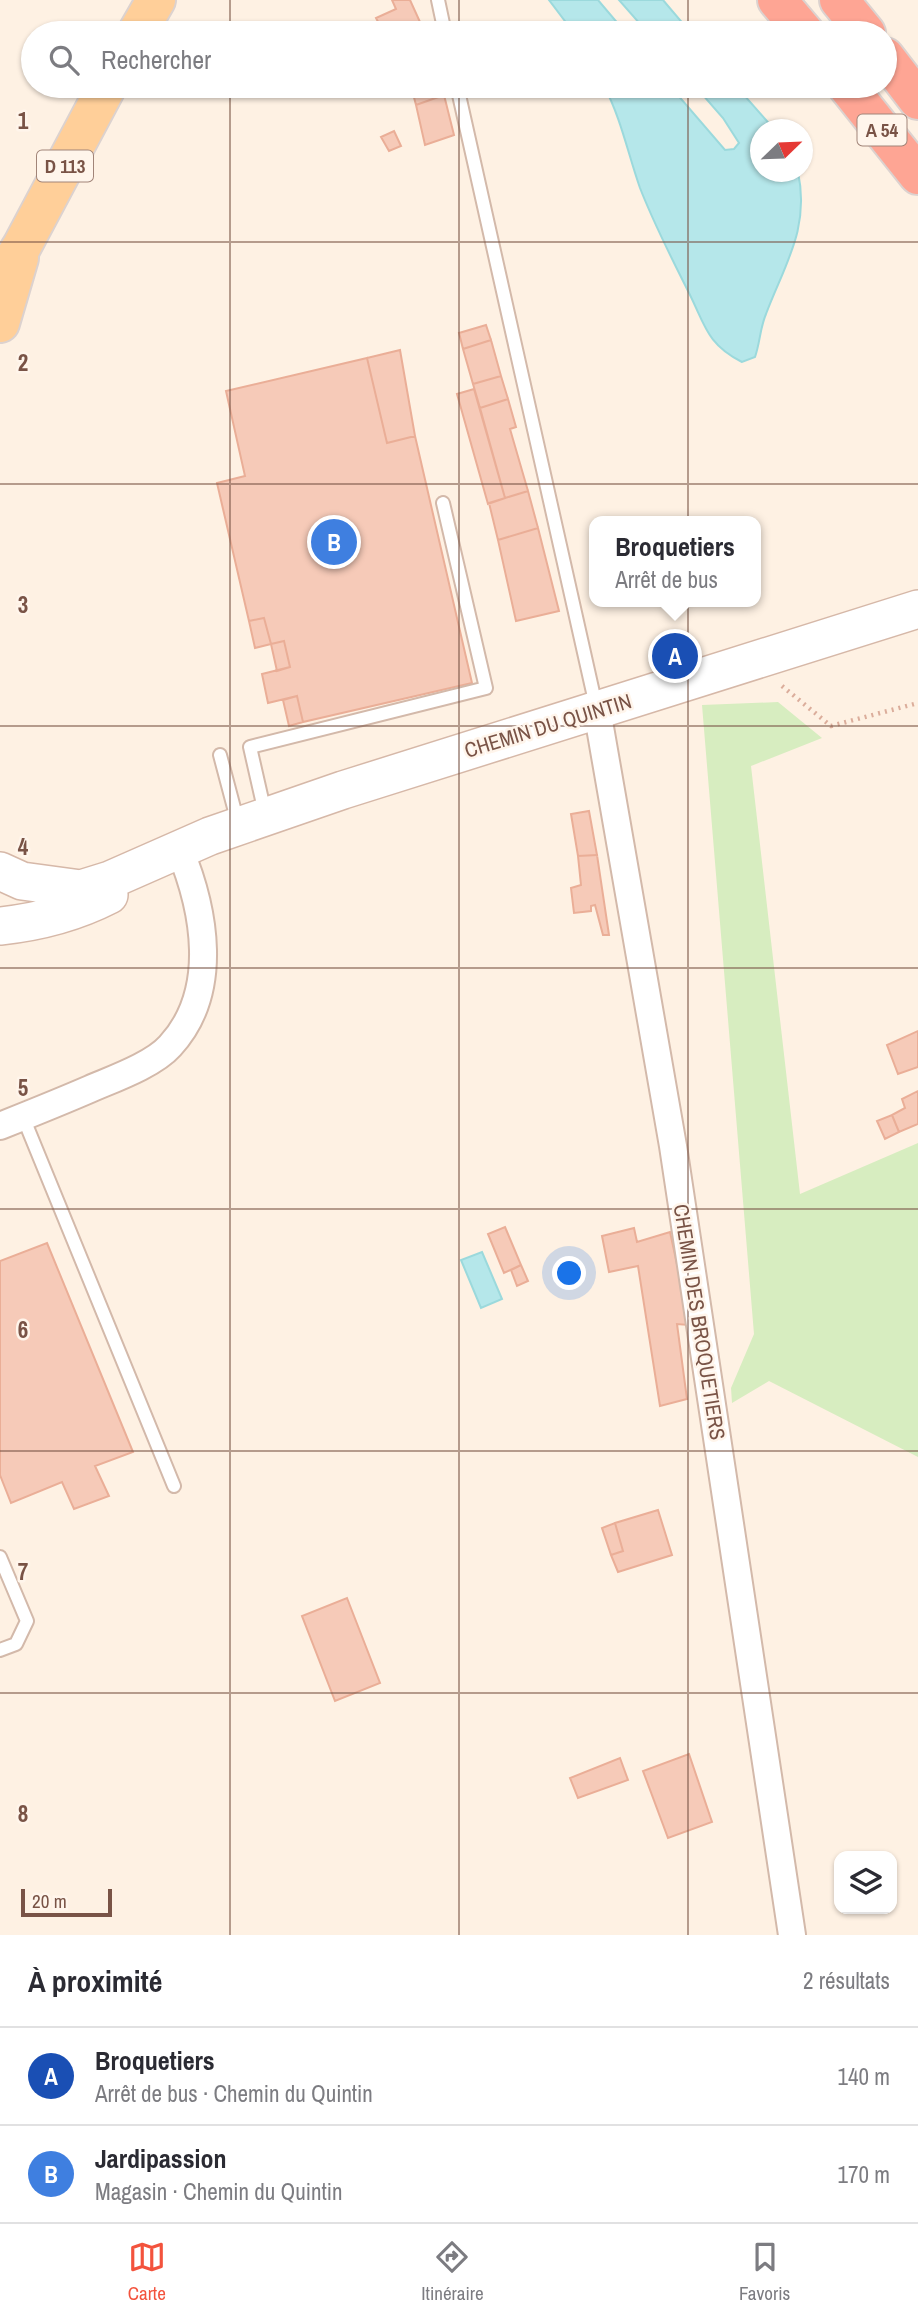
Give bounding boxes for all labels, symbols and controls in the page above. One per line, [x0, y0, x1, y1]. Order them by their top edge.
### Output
search box [21, 21, 897, 98]
icon: search [45, 41, 83, 79]
text: Rechercher [101, 42, 211, 77]
text: 1 [18, 105, 29, 136]
road number: A 54 [858, 114, 906, 146]
north arrow [750, 119, 813, 182]
road number: D 113 [37, 150, 93, 182]
text: 2 [18, 347, 28, 378]
pin: B [311, 516, 357, 568]
popup [589, 516, 761, 607]
text: Broquetiers [615, 529, 735, 564]
text: Arrêt de bus [615, 564, 718, 595]
text: 3 [18, 589, 28, 620]
pin: A [652, 630, 698, 682]
street label: CHEMIN DU QUINTIN [461, 686, 635, 765]
text: 4 [18, 831, 29, 862]
text: 5 [18, 1072, 28, 1103]
street label: CHEMIN DES BROQUETIERS [667, 1202, 732, 1442]
your location [552, 1256, 586, 1290]
text: 6 [18, 1314, 28, 1345]
text: 7 [18, 1556, 28, 1587]
text: 8 [18, 1798, 28, 1829]
map controls [834, 1851, 897, 1914]
button: layers [834, 1851, 897, 1914]
scale bar [21, 1886, 112, 1918]
text: 20 m [32, 1888, 67, 1914]
text: À proximité [28, 1961, 162, 2001]
text: 2 résultats [803, 1965, 890, 1996]
text: Broquetiers [95, 2043, 215, 2078]
text: A [44, 2061, 58, 2092]
text: 140 m [838, 2061, 890, 2092]
text: Arrêt de bus · Chemin du Quintin [95, 2078, 373, 2109]
text: Jardipassion [95, 2141, 227, 2176]
text: B [44, 2159, 58, 2190]
text: 170 m [838, 2159, 890, 2190]
text: Magasin · Chemin du Quintin [95, 2176, 342, 2207]
tab: Carte [128, 2238, 166, 2306]
tab: Itinéraire [421, 2238, 484, 2306]
tab: Favoris [739, 2238, 790, 2306]

